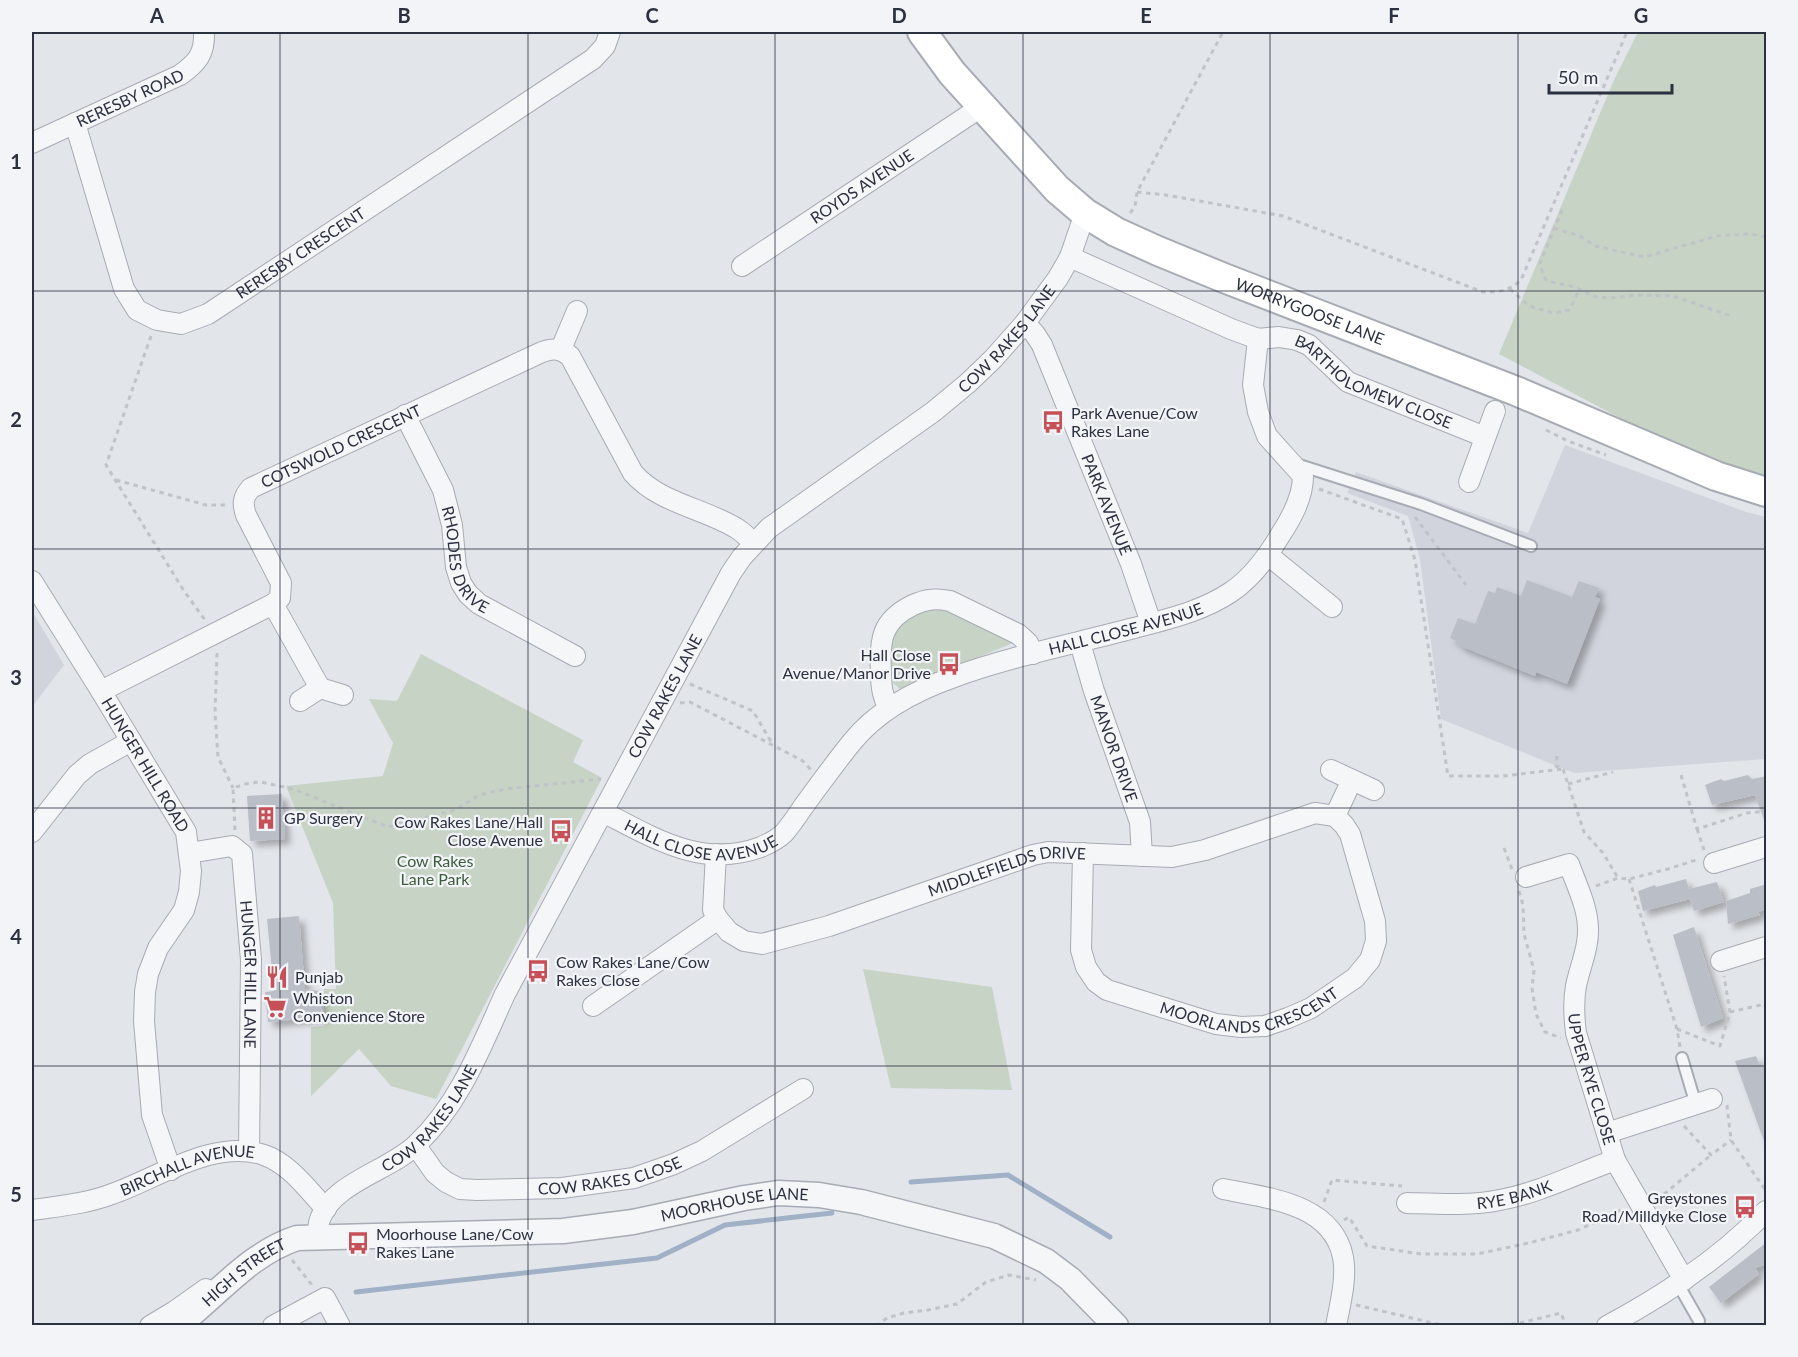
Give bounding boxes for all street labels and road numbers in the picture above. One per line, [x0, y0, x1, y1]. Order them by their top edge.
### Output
street label: RERESBY ROAD [73, 65, 187, 130]
street label: ROYDS AVENUE [806, 145, 917, 227]
street label: RERESBY CRESCENT [232, 203, 369, 302]
street label: WORRYGOOSE LANE [1233, 273, 1387, 348]
street label: COW RAKES LANE [954, 281, 1059, 396]
street label: BARTHOLOMEW CLOSE [1292, 330, 1455, 432]
street label: COTSWOLD CRESCENT [258, 400, 424, 491]
street label: PARK AVENUE [1078, 451, 1136, 557]
street label: RHODES DRIVE [438, 504, 493, 617]
street label: HALL CLOSE AVENUE [1046, 598, 1205, 658]
street label: COW RAKES LANE [623, 631, 705, 761]
street label: MANOR DRIVE [1087, 693, 1142, 804]
street label: HUNGER HILL ROAD [98, 694, 194, 835]
street label: HALL CLOSE AVENUE [622, 815, 780, 863]
street label: MIDDLEFIELDS DRIVE [925, 842, 1087, 900]
street label: HUNGER HILL LANE [237, 899, 261, 1049]
street label: MOORLANDS CRESCENT [1158, 982, 1342, 1036]
street label: UPPER RYE CLOSE [1565, 1012, 1620, 1147]
street label: COW RAKES LANE [378, 1061, 480, 1175]
street label: BIRCHALL AVENUE [117, 1141, 256, 1199]
street label: COW RAKES CLOSE [538, 1152, 684, 1198]
street label: RYE BANK [1476, 1176, 1554, 1212]
street label: MOORHOUSE LANE [659, 1183, 809, 1225]
street label: HIGH STREET [198, 1233, 289, 1310]

